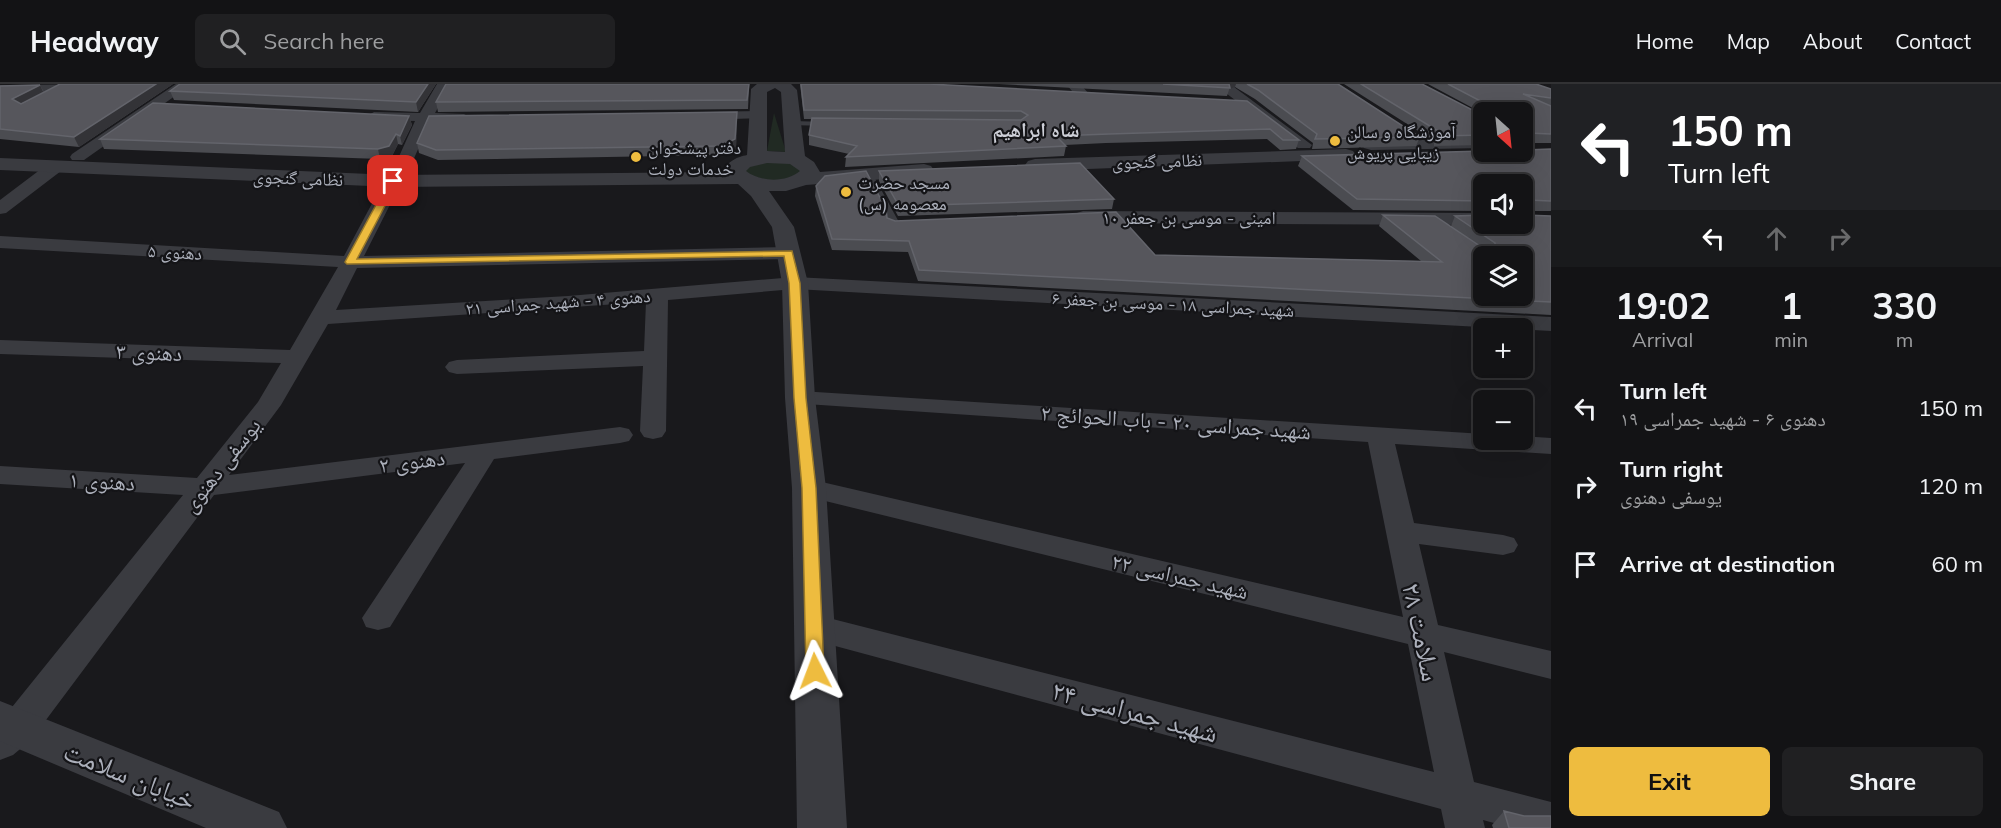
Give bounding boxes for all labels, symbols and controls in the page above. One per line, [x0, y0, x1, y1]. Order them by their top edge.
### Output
search box [195, 14, 615, 68]
text: Headway [30, 24, 159, 59]
icon: search [216, 25, 249, 58]
text: Search here [264, 27, 385, 55]
text: Home [1636, 28, 1694, 54]
text: Map [1727, 28, 1770, 54]
text: About [1803, 28, 1862, 54]
text: Contact [1895, 28, 1971, 54]
north arrow [1473, 102, 1533, 162]
map controls [1473, 102, 1533, 450]
text: 150 m [1668, 104, 1793, 157]
icon: left [1569, 108, 1647, 186]
district label: شاه ابراهیم [992, 117, 1080, 144]
place label: آموزشگاه و سالن زیبایی پریوش [1347, 120, 1456, 164]
marker: آموزشگاه و سالن زیبایی پریوش [1328, 134, 1342, 148]
place label: دفتر پیشخوان خدمات دولت [648, 136, 741, 180]
street label: نظامی گنجوی [1111, 148, 1203, 174]
marker: دفتر پیشخوان خدمات دولت [629, 150, 643, 164]
pin [367, 155, 418, 206]
text: Turn left [1668, 156, 1770, 190]
icon: arrive [376, 164, 409, 197]
street label: نظامی گنجوی [252, 165, 344, 191]
place label: مسجد حضرت معصومه (س) [858, 171, 950, 215]
button: sound [1473, 174, 1533, 234]
marker: مسجد حضرت معصومه (س) [839, 185, 853, 199]
street label: امینی - موسی بن جعفر ۱۰ [1102, 206, 1276, 229]
icon: left [1697, 222, 1730, 255]
icon: ahead [1760, 222, 1793, 255]
icon: right [1823, 222, 1856, 255]
street label: دهنوی ۵ [147, 239, 203, 265]
button: layers [1473, 246, 1533, 306]
text: 19:02 [1615, 283, 1710, 328]
text: 1 [1780, 283, 1802, 328]
text: 330 [1872, 283, 1937, 328]
street label: دهنوی ۴ - شهید جمراسی ۲۱ [465, 284, 651, 320]
street label: شهید جمراسی ۱۸ - موسی بن جعفر ۶ [1051, 286, 1295, 322]
button: + [1473, 318, 1533, 378]
text: Arrival [1632, 327, 1693, 352]
text: min [1774, 327, 1808, 352]
text: m [1896, 327, 1913, 352]
street label: دهنوی ۳ [115, 337, 183, 367]
text: Turn left [1620, 377, 1707, 405]
button: − [1473, 390, 1533, 450]
icon: left [1569, 392, 1602, 425]
text: 150 m [1918, 394, 1983, 422]
street label: شهید جمراسی ۲۰ - باب الحوائج ۲ [1040, 399, 1312, 445]
text: دهنوی ۶ - شهید جمراسی ۱۹ [1620, 406, 1826, 431]
street label: یوسفی دهنوی [175, 412, 267, 518]
street label: دهنوی ۲ [377, 443, 447, 479]
text: Turn right [1620, 455, 1723, 483]
street label: دهنوی ۱ [68, 465, 136, 497]
icon: right [1569, 470, 1602, 503]
text: 120 m [1918, 472, 1983, 500]
text: یوسفی دهنوی [1620, 484, 1722, 509]
street label: شهید جمراسی ۲۲ [1109, 547, 1251, 605]
icon: arrive [1569, 548, 1602, 581]
text: Arrive at destination [1620, 550, 1835, 578]
text: 60 m [1932, 550, 1983, 578]
street label: سلامت ۲۸ [1395, 580, 1449, 684]
position arrow [783, 639, 847, 703]
street label: شهید جمراسی ۲۴ [1048, 672, 1222, 750]
street label: خیابان سلامت [59, 733, 201, 817]
button: Exit [1569, 747, 1770, 816]
button: Share [1782, 747, 1983, 816]

